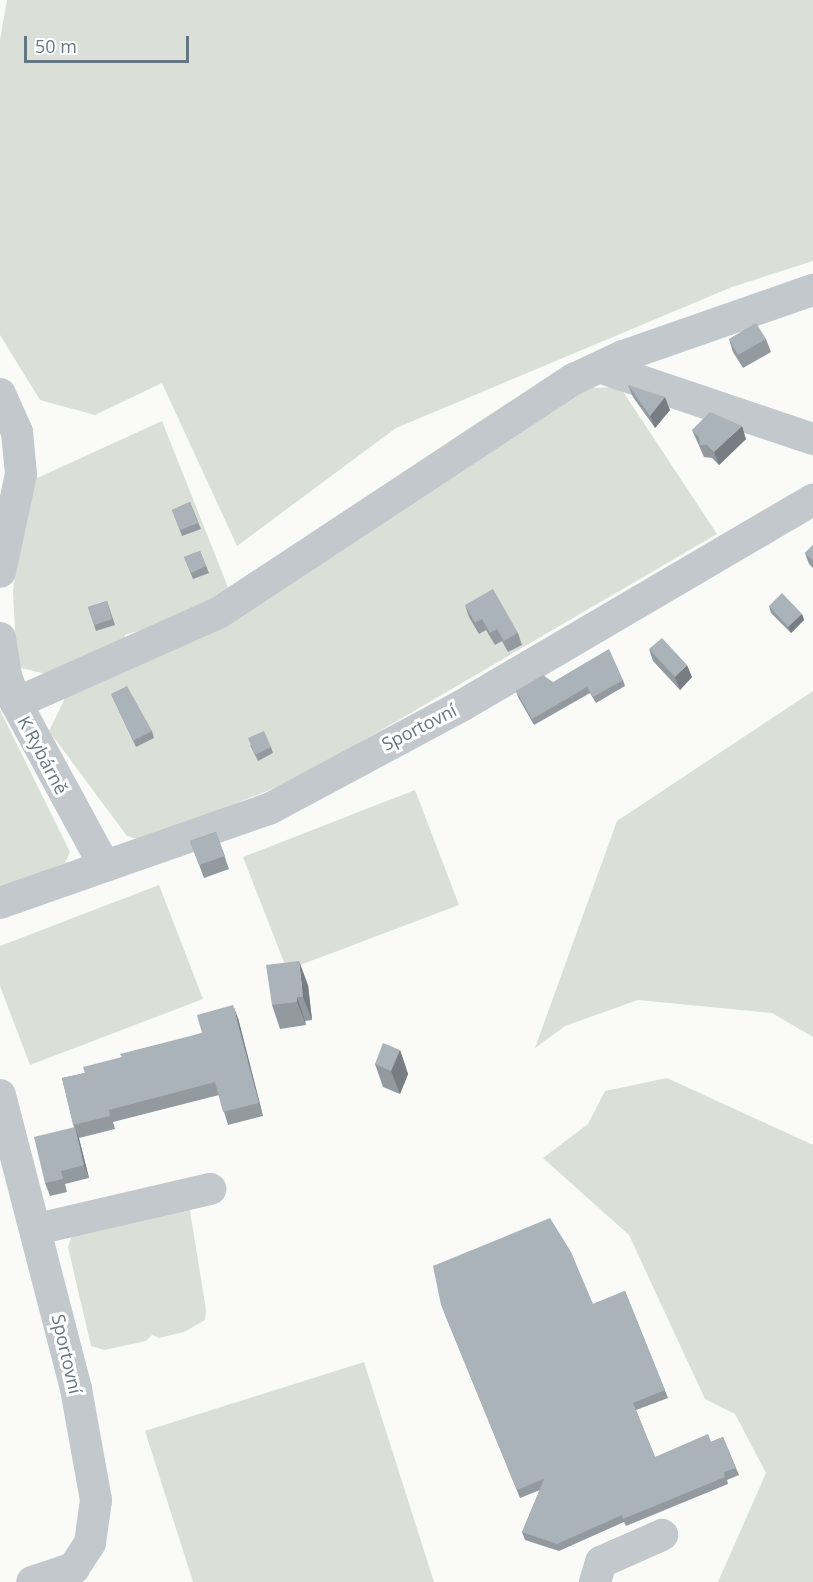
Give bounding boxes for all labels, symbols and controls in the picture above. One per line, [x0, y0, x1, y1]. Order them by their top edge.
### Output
scale bar [27, 24, 192, 62]
text: 50 m [35, 34, 77, 58]
street label: Sportovní [378, 699, 460, 755]
street label: K Rybárně [13, 712, 73, 798]
street label: Sportovní [47, 1312, 87, 1396]

